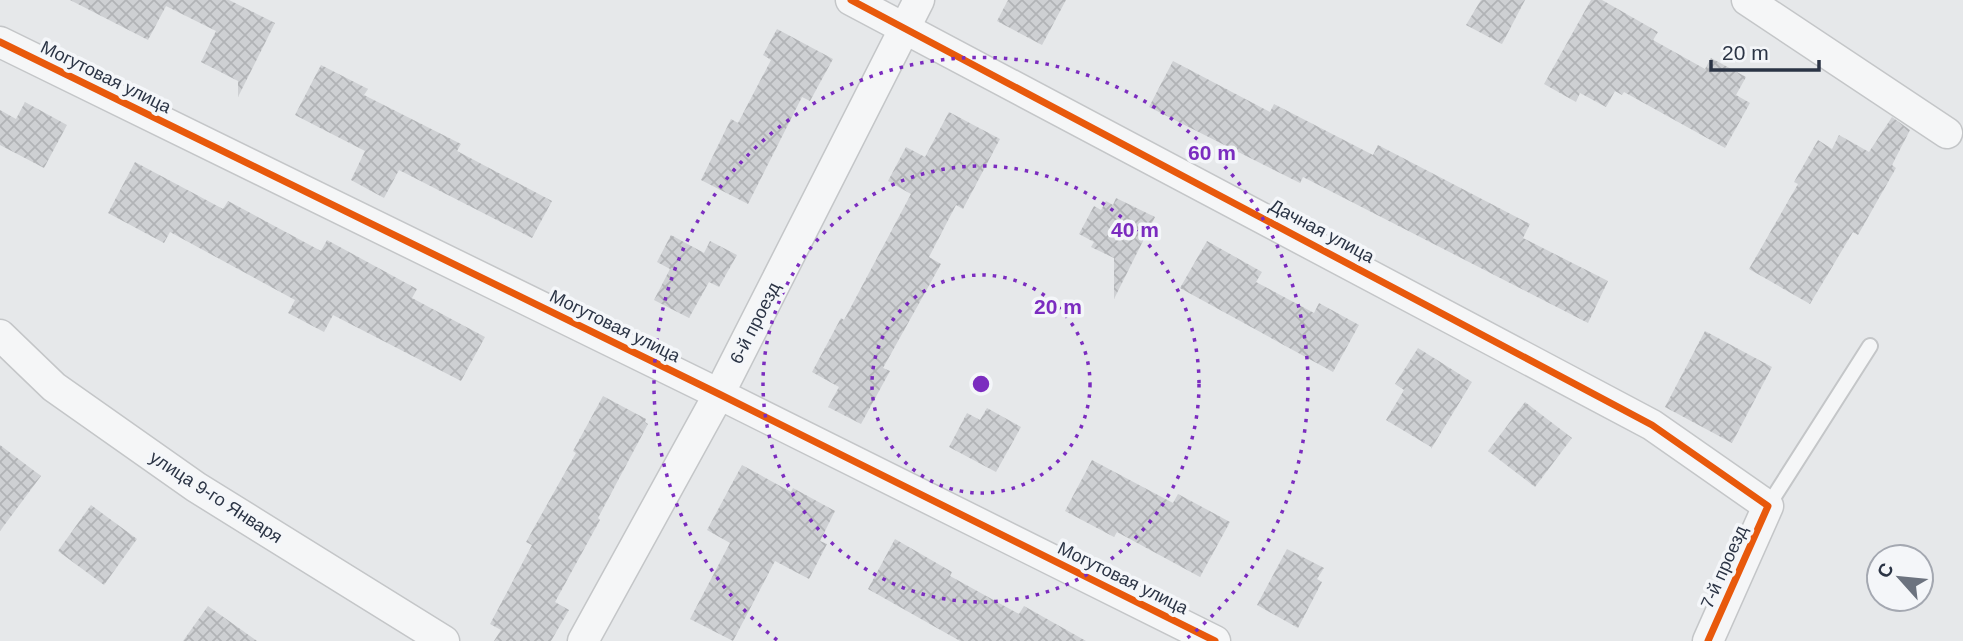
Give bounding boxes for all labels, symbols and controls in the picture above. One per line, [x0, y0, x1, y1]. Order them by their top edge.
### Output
scale bar [1711, 28, 1820, 72]
street label: Могутовая улица [38, 37, 175, 118]
text: 20 m [1722, 41, 1769, 64]
text: 60 m [1188, 141, 1236, 164]
street label: Дачная улица [1266, 195, 1378, 267]
text: 40 m [1111, 218, 1159, 241]
street label: 6-й проезд [726, 278, 784, 367]
street label: Могутовая улица [547, 286, 684, 367]
text: 20 m [1034, 295, 1082, 318]
centre of rings [969, 372, 993, 396]
street label: улица 9-го Января [146, 447, 286, 547]
street label: 7-й проезд [1697, 522, 1751, 612]
street label: Могутовая улица [1055, 538, 1192, 619]
north arrow [1865, 543, 1935, 613]
text: С [1873, 559, 1898, 581]

